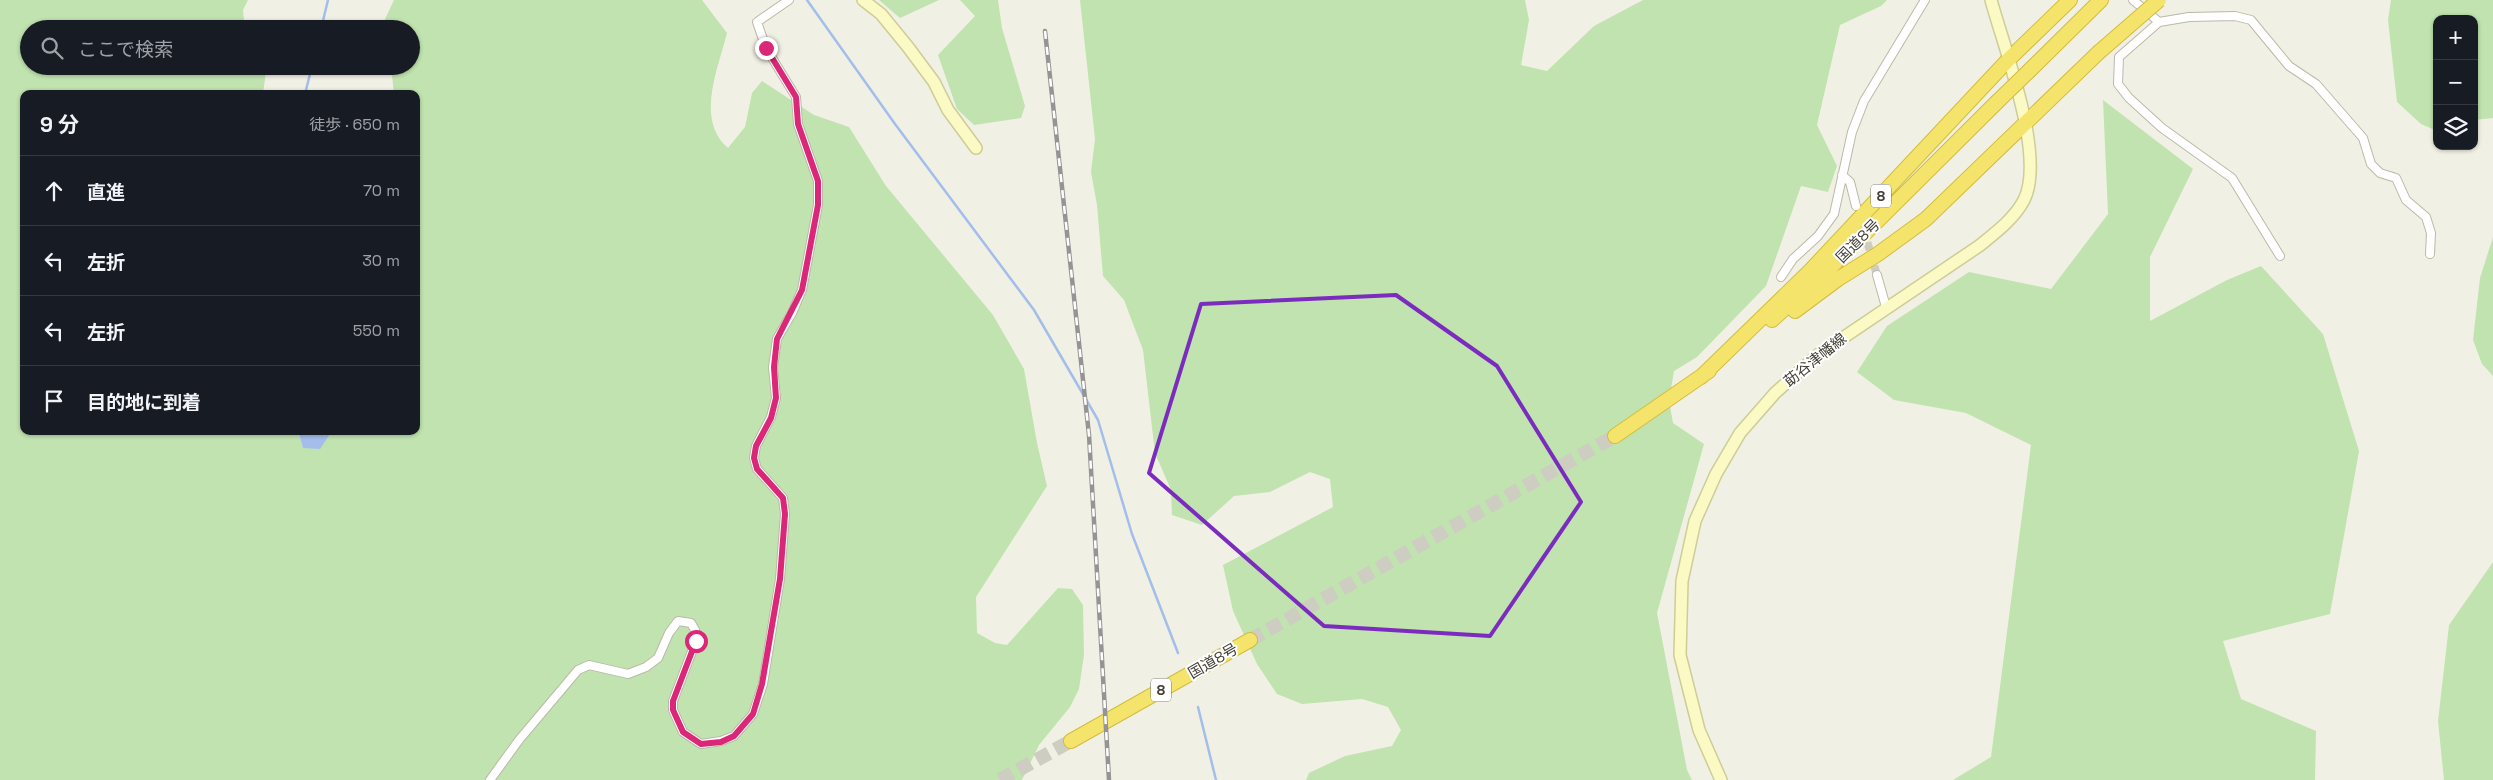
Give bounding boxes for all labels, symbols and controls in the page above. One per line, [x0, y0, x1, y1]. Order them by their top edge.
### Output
map controls [2433, 15, 2478, 150]
button: + [2433, 15, 2478, 60]
search box [20, 20, 420, 75]
icon: search [38, 34, 66, 62]
text: ここで検索 [78, 37, 173, 62]
route end [755, 37, 778, 60]
button: − [2433, 60, 2478, 105]
button: layers [2433, 105, 2478, 150]
text: 9 分 [40, 111, 79, 138]
text: 徒歩 · 650 m [309, 114, 400, 135]
icon: ahead [40, 177, 68, 205]
text: 直進 [87, 180, 125, 205]
text: 70 m [363, 180, 400, 201]
road number: 8 [1871, 185, 1891, 208]
street label: 国道8号 [1832, 215, 1884, 267]
icon: left [40, 247, 68, 275]
text: 左折 [87, 250, 125, 275]
text: 30 m [362, 250, 400, 271]
icon: left [40, 317, 68, 345]
text: 左折 [87, 320, 125, 345]
text: 550 m [353, 320, 400, 341]
street label: 莇谷津幡線 [1780, 329, 1850, 391]
icon: arrive [40, 387, 68, 415]
text: 目的地に到着 [87, 390, 201, 415]
route start [685, 630, 708, 653]
street label: 国道8号 [1184, 639, 1241, 682]
road number: 8 [1151, 678, 1171, 702]

